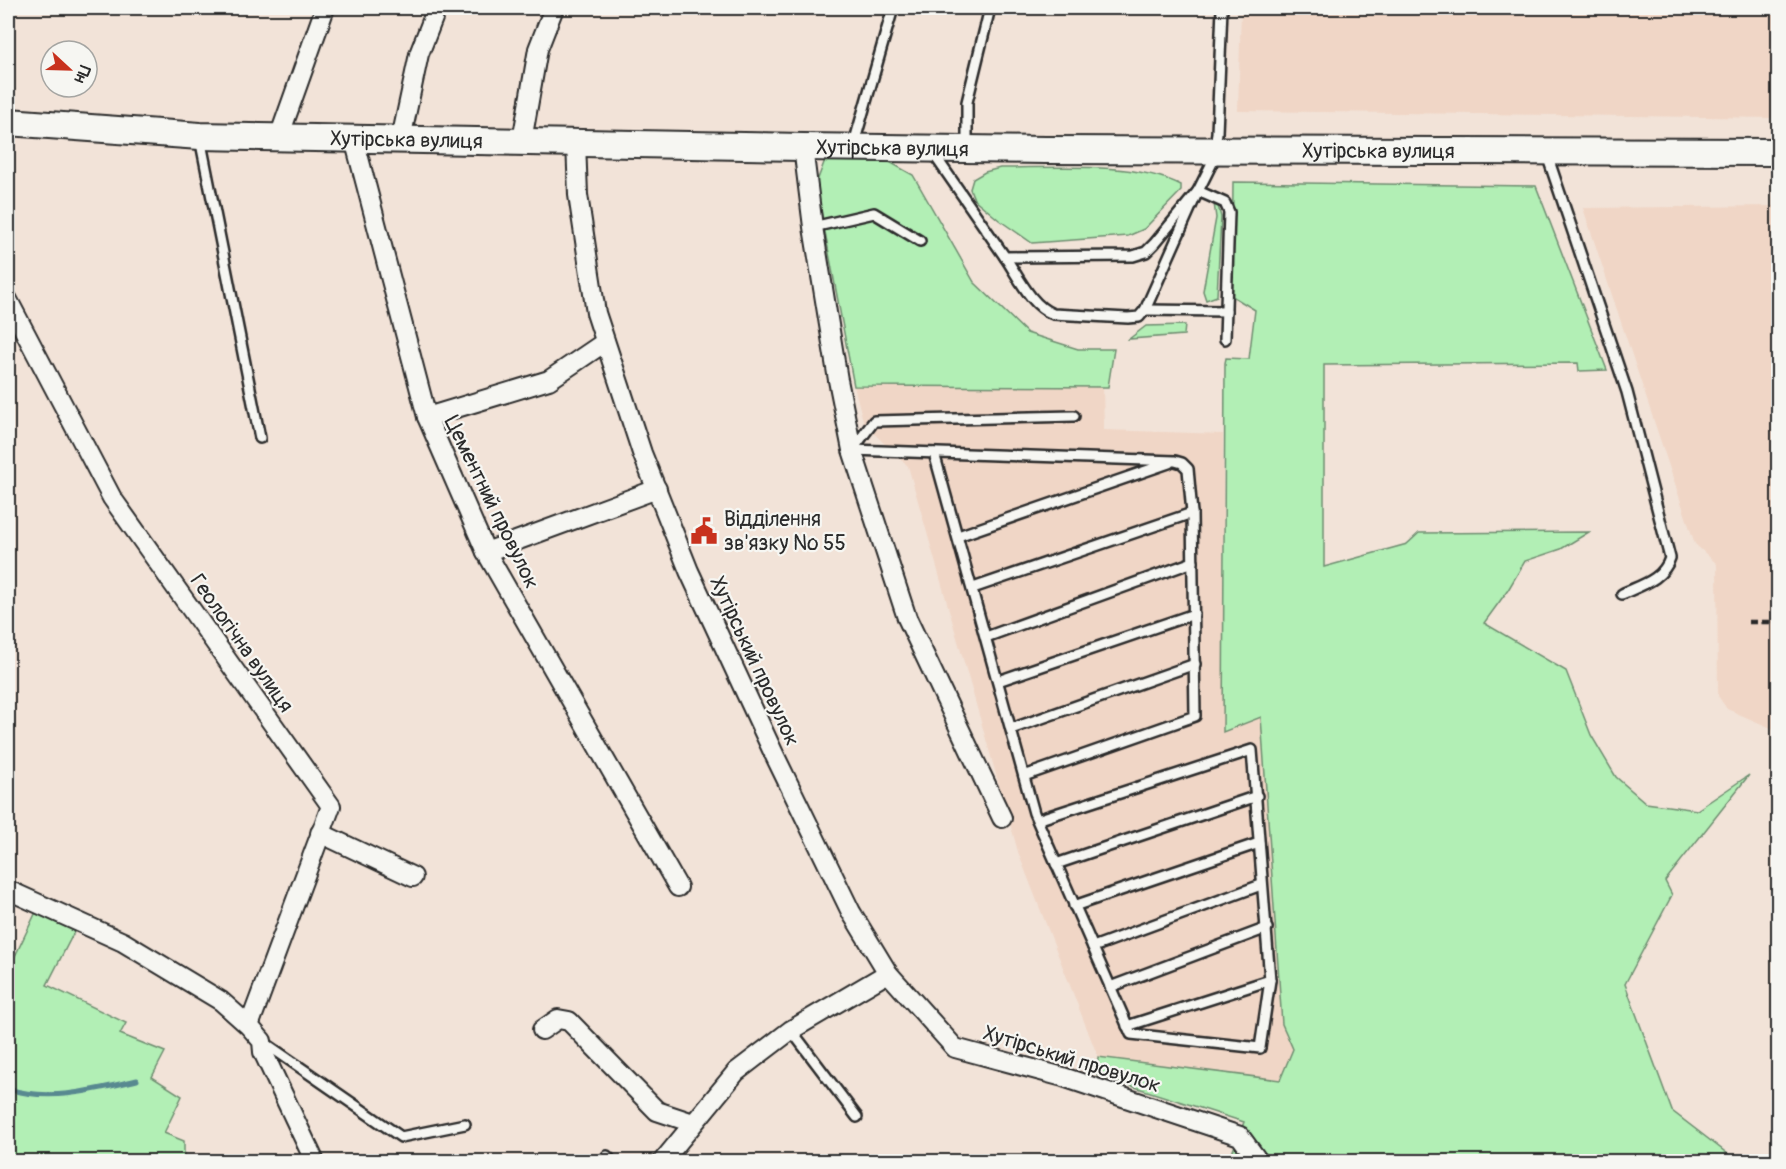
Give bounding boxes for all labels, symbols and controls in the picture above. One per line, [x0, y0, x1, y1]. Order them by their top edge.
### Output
north arrow [39, 39, 99, 99]
text: Пн [69, 62, 95, 86]
street label: Хутірська вулиця [330, 125, 483, 155]
street label: Хутірська вулиця [816, 134, 969, 163]
street label: Хутірська вулиця [1302, 138, 1455, 165]
street label: Цементний провулок [438, 411, 545, 593]
place label: Відділення зв'язку № 55 [724, 506, 846, 557]
public building icon: Відділення зв'язку № 55 [689, 516, 719, 546]
street label: Геологічна вулиця [184, 569, 299, 718]
street label: Хутірський провулок [703, 572, 806, 750]
street label: Хутірський провулок [980, 1020, 1164, 1099]

